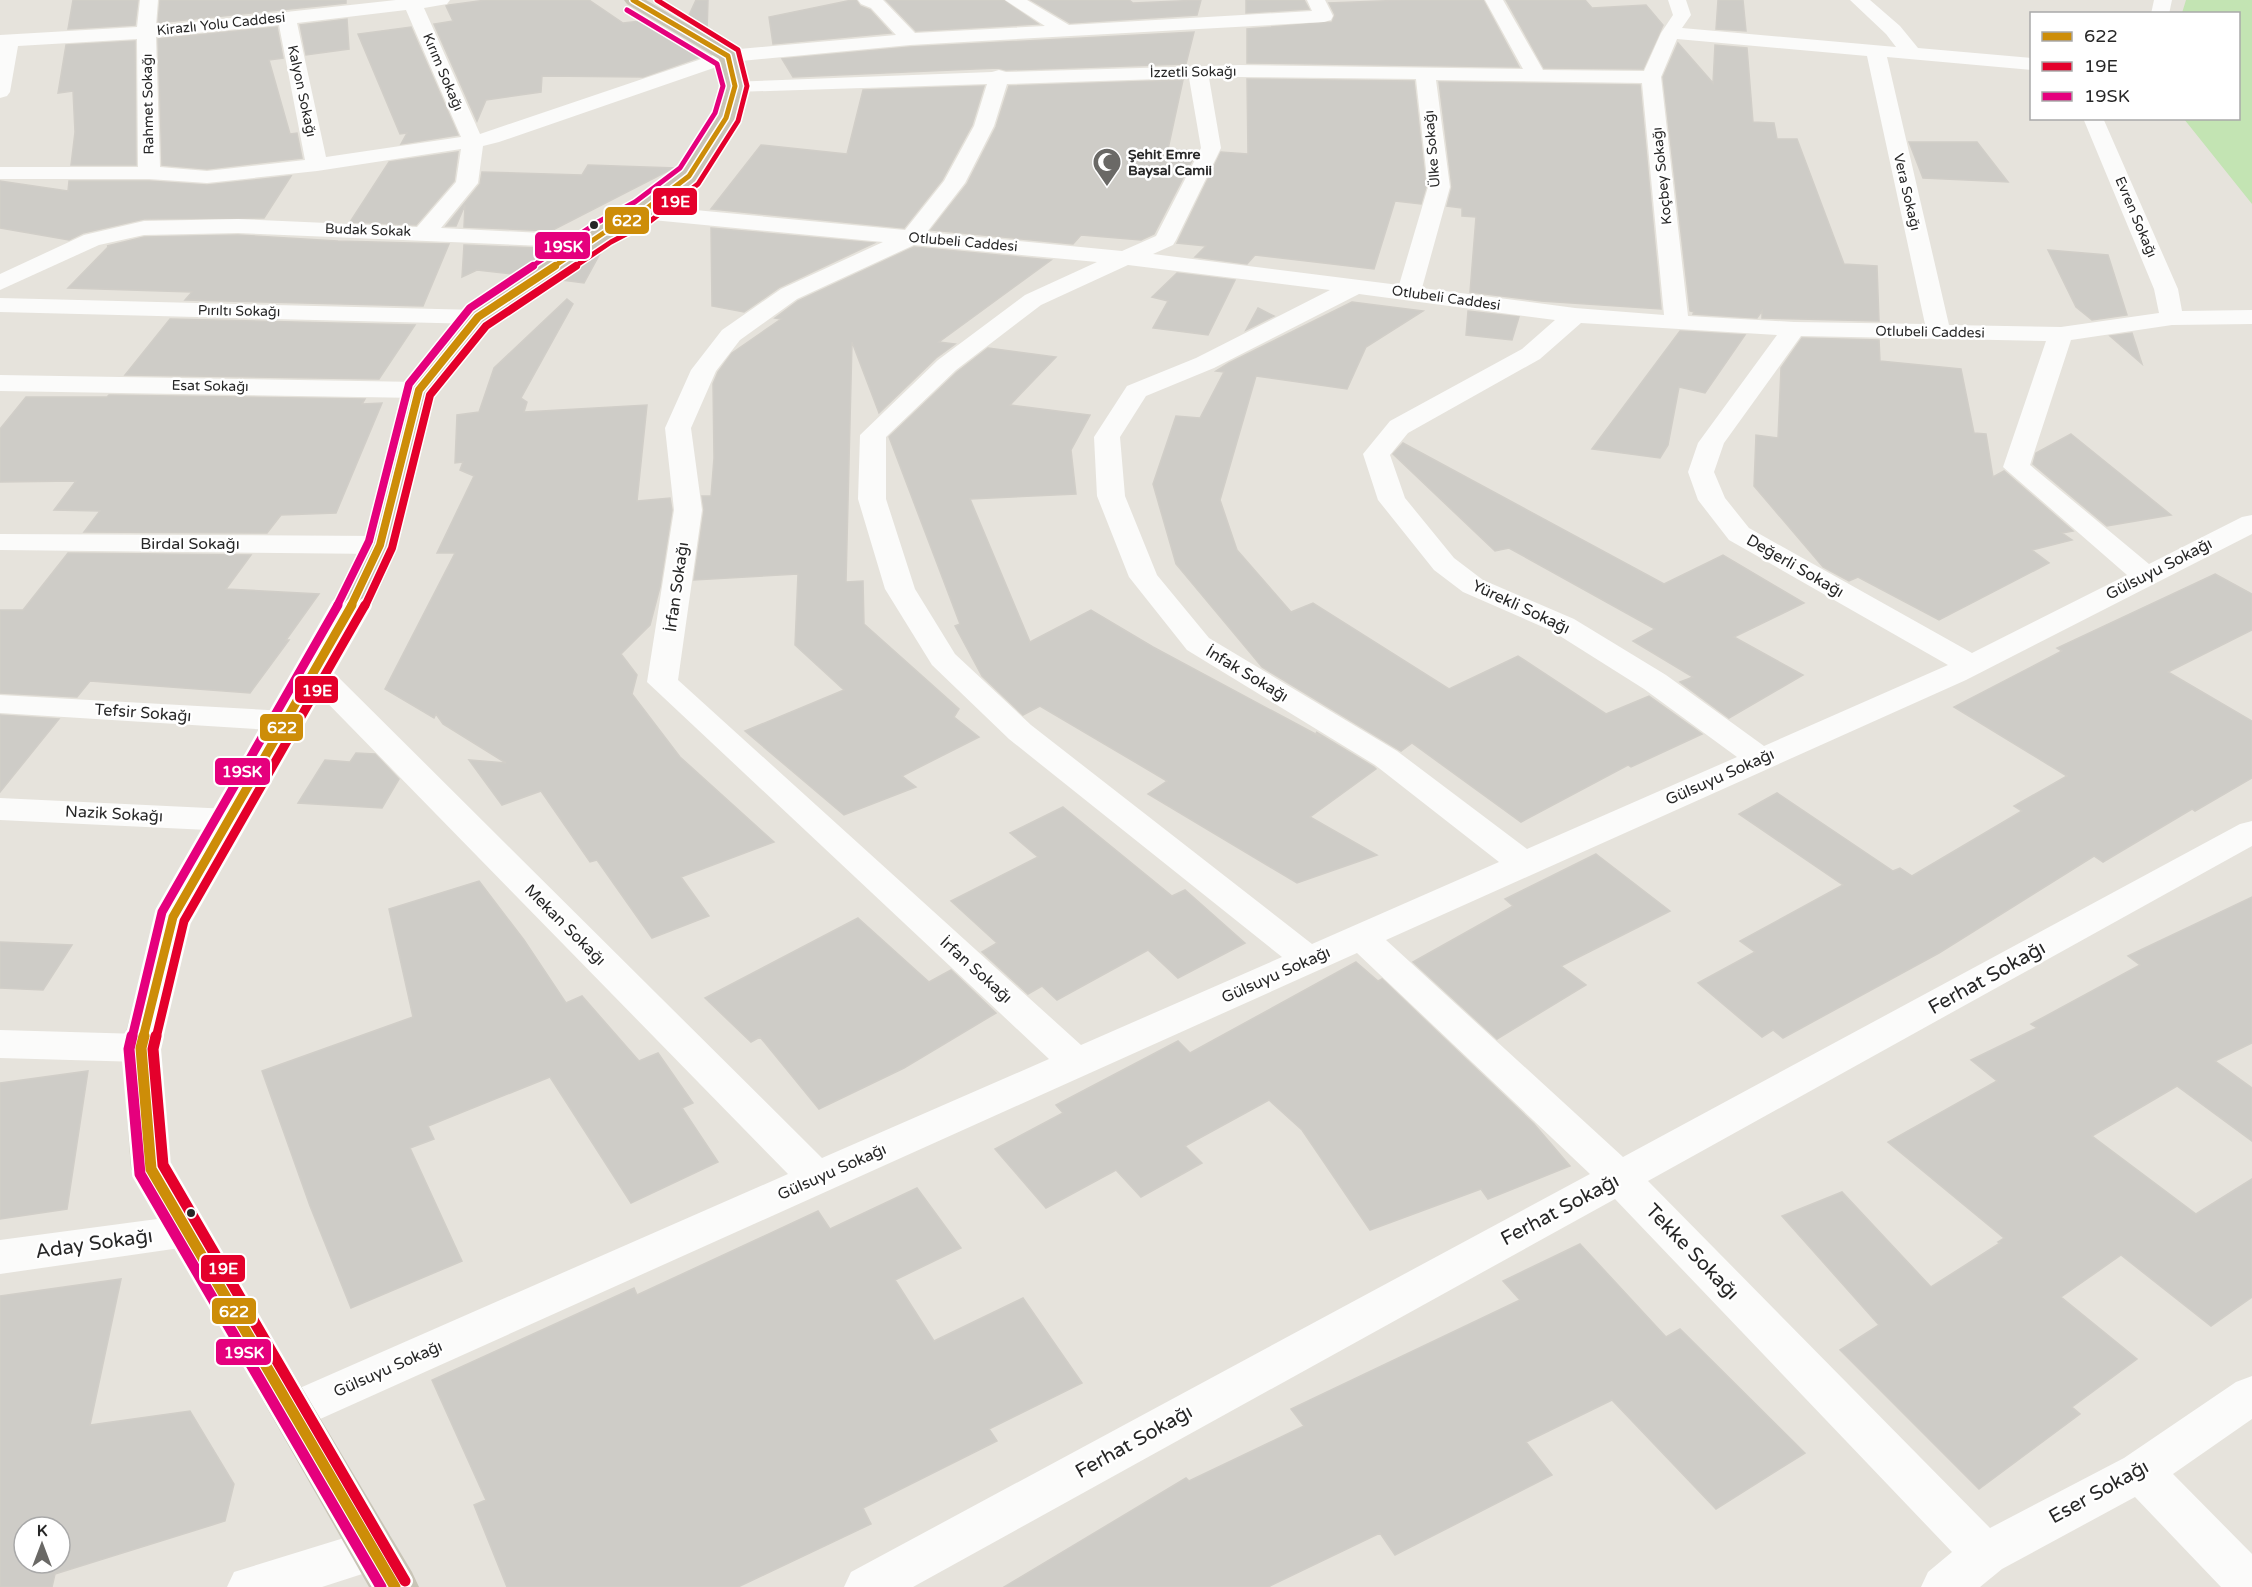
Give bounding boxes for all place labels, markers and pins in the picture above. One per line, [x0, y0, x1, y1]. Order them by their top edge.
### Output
mosque icon: Şehit Emre Baysal Camii [1091, 146, 1123, 188]
place label: Şehit Emre Baysal Camii [1128, 146, 1212, 179]
unlabelled marker [588, 219, 600, 231]
unlabelled marker [185, 1207, 197, 1219]

